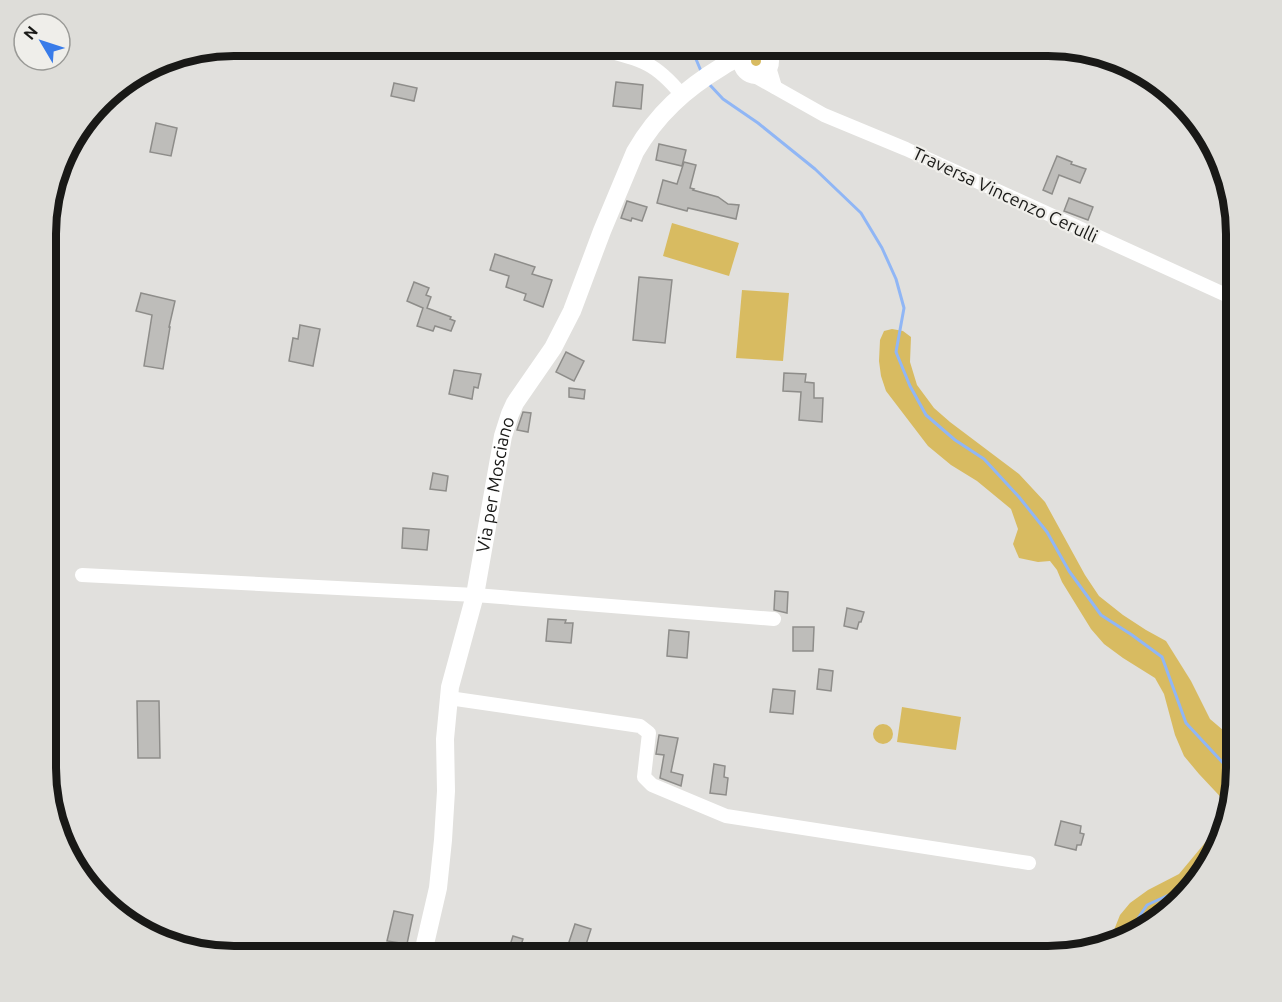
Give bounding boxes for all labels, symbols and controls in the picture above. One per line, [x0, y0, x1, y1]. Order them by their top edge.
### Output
north arrow [12, 12, 72, 72]
text: N [20, 22, 41, 43]
street label: Traversa Vincenzo Cerulli [910, 142, 1101, 246]
street label: Via per Mosciano [472, 414, 518, 554]

